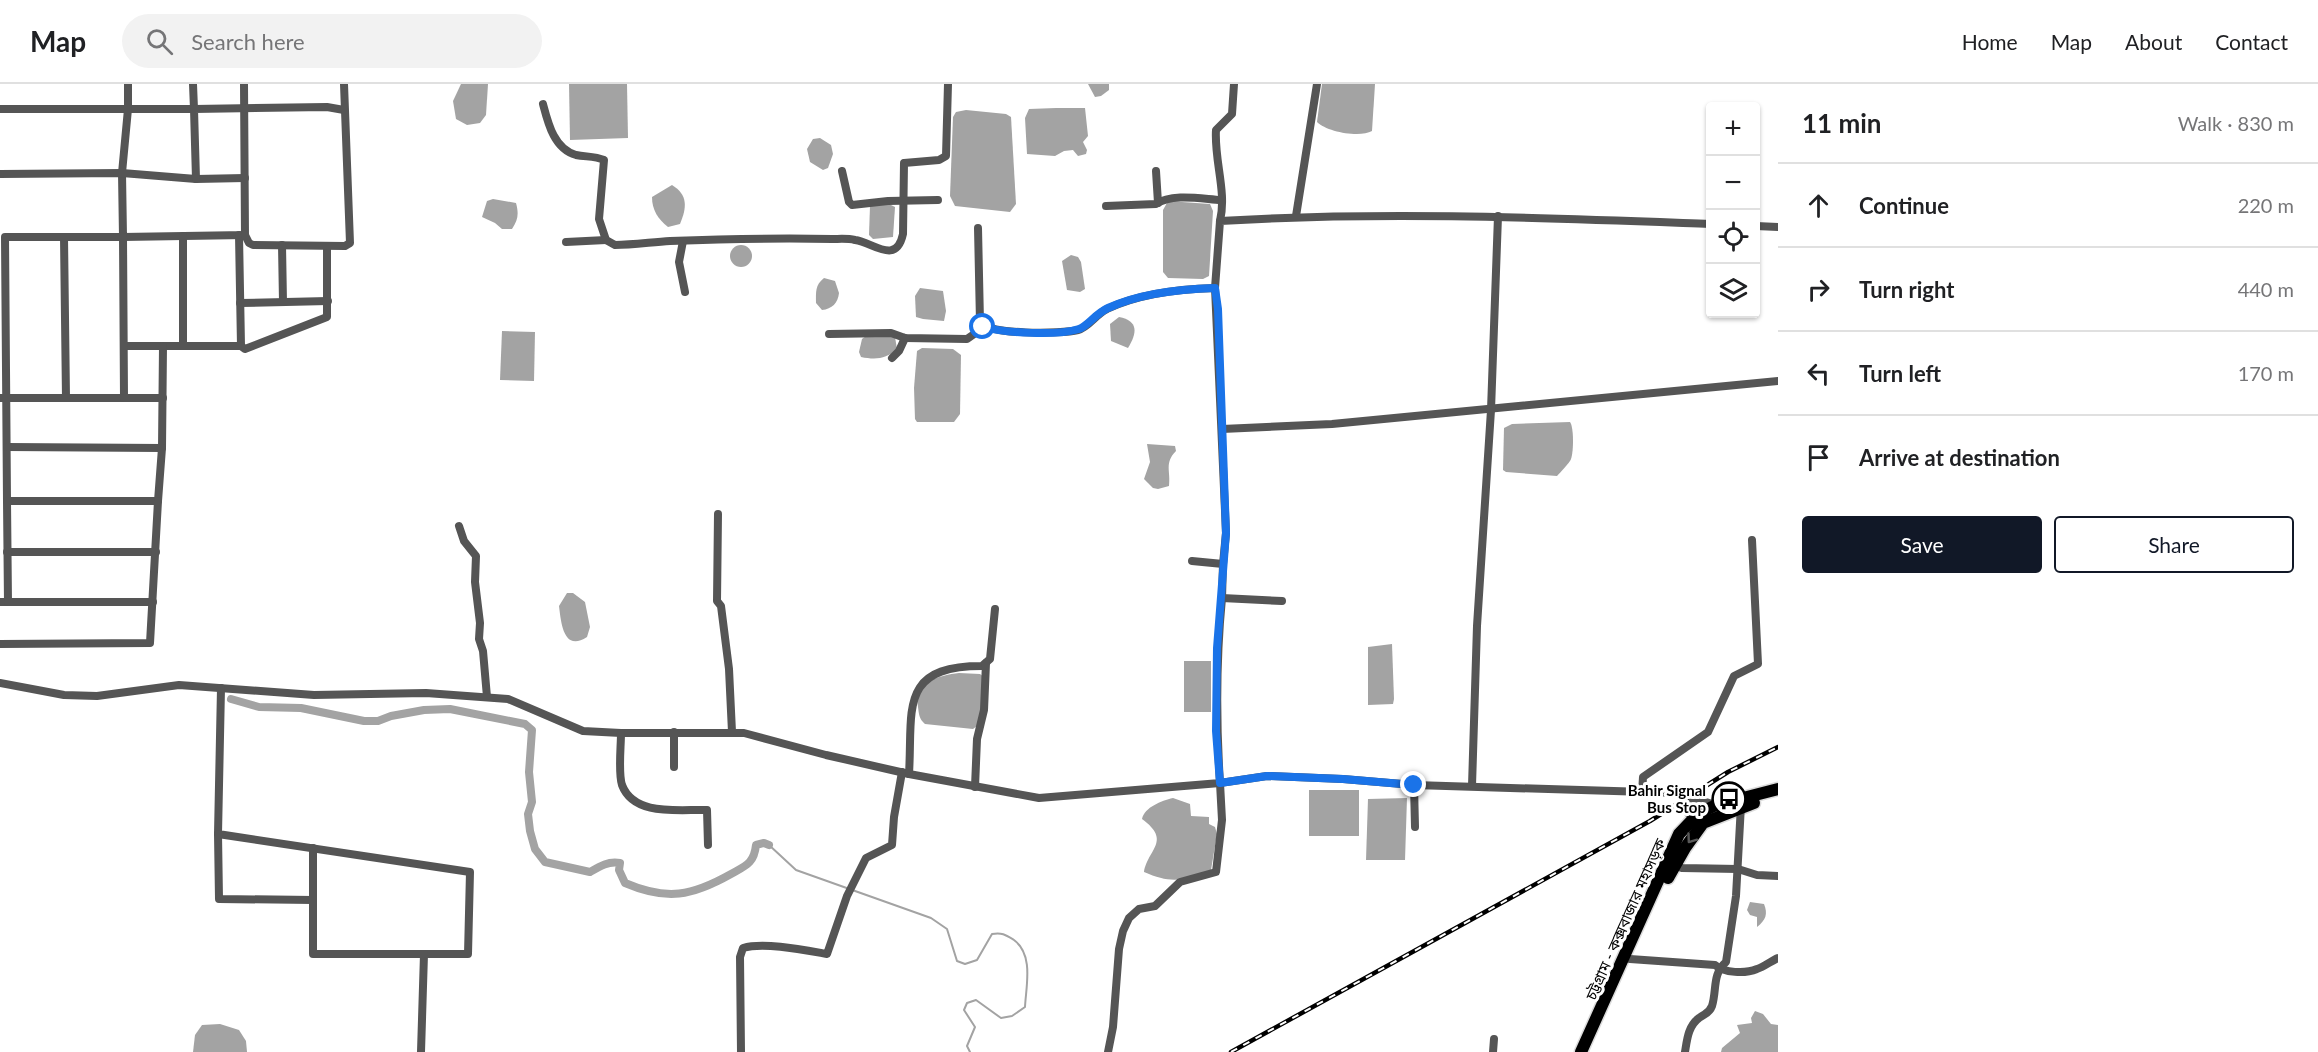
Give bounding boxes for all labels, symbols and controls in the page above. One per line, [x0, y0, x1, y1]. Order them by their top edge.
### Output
search box [122, 14, 542, 68]
text: Map [30, 24, 86, 58]
icon: search [143, 25, 176, 58]
text: Search here [191, 28, 305, 55]
text: Home [1962, 29, 2018, 54]
text: Map [2051, 29, 2092, 54]
text: About [2125, 29, 2182, 54]
text: Contact [2215, 29, 2288, 54]
map controls [1706, 102, 1760, 318]
button: + [1706, 102, 1760, 156]
text: 11 min [1802, 107, 1882, 139]
text: Walk · 830 m [2178, 111, 2294, 135]
button: − [1706, 156, 1760, 210]
icon: ahead [1802, 189, 1835, 222]
text: Continue [1859, 192, 1949, 219]
text: 220 m [2238, 193, 2294, 217]
button: locate [1706, 210, 1760, 264]
button: layers [1706, 264, 1760, 318]
icon: right [1802, 273, 1835, 306]
text: Turn right [1859, 276, 1954, 303]
text: 440 m [2238, 277, 2294, 301]
route start [969, 313, 995, 339]
icon: left [1802, 357, 1835, 390]
text: Turn left [1859, 360, 1941, 387]
text: 170 m [2238, 361, 2294, 385]
icon: arrive [1802, 441, 1835, 474]
text: Arrive at destination [1859, 444, 2060, 471]
button: Save [1802, 516, 2042, 573]
button: Share [2054, 516, 2294, 573]
route end [1400, 771, 1426, 797]
place label: Bahir Signal Bus Stop [1628, 781, 1706, 816]
bus stop icon: Bahir Signal Bus Stop [1711, 781, 1747, 817]
one-way arrow [1687, 833, 1698, 844]
street label: চট্টগ্রাম - কক্সবাজার মহাসড়ক [1581, 835, 1669, 1003]

